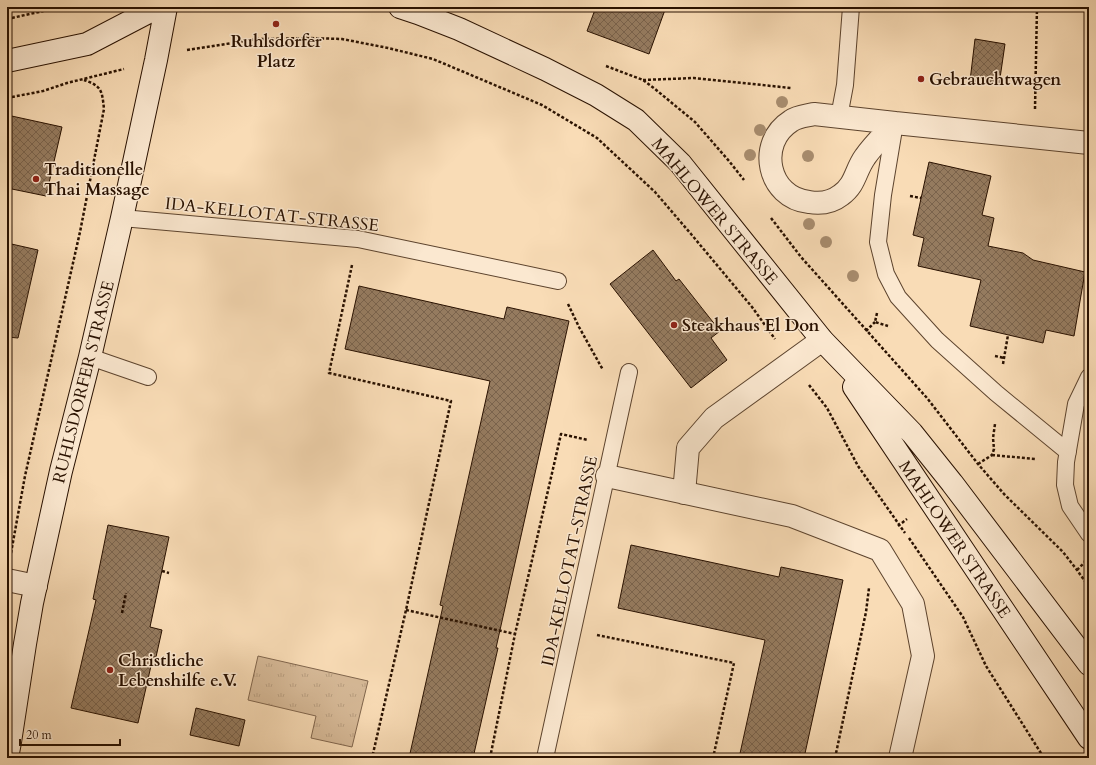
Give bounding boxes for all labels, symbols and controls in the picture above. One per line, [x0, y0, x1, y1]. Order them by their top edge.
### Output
marker: Ruhlsdorfer Platz [271, 19, 281, 29]
place label: Ruhlsdorfer Platz [231, 30, 322, 73]
place label: Gebrauchtwagen [929, 68, 1061, 91]
marker: Gebrauchtwagen [916, 74, 926, 84]
street label: MAHLOWER STRASSE [646, 133, 783, 290]
place label: Traditionelle Thai Massage [44, 158, 150, 201]
marker: Traditionelle Thai Massage [31, 174, 41, 184]
street label: IDA-KELLOTAT-STRASSE [164, 192, 380, 237]
street label: RUHLSDORFER STRASSE [47, 278, 120, 486]
place label: Steakhaus El Don [682, 314, 819, 337]
marker: Steakhaus El Don [669, 320, 679, 330]
street label: IDA-KELLOTAT-STRASSE [536, 454, 603, 668]
street label: MAHLOWER STRASSE [893, 456, 1016, 623]
place label: Christliche Lebenshilfe e.V. [118, 649, 237, 692]
marker: Christliche Lebenshilfe e.V. [105, 665, 115, 675]
scale bar [20, 721, 120, 747]
text: 20 m [26, 727, 53, 743]

